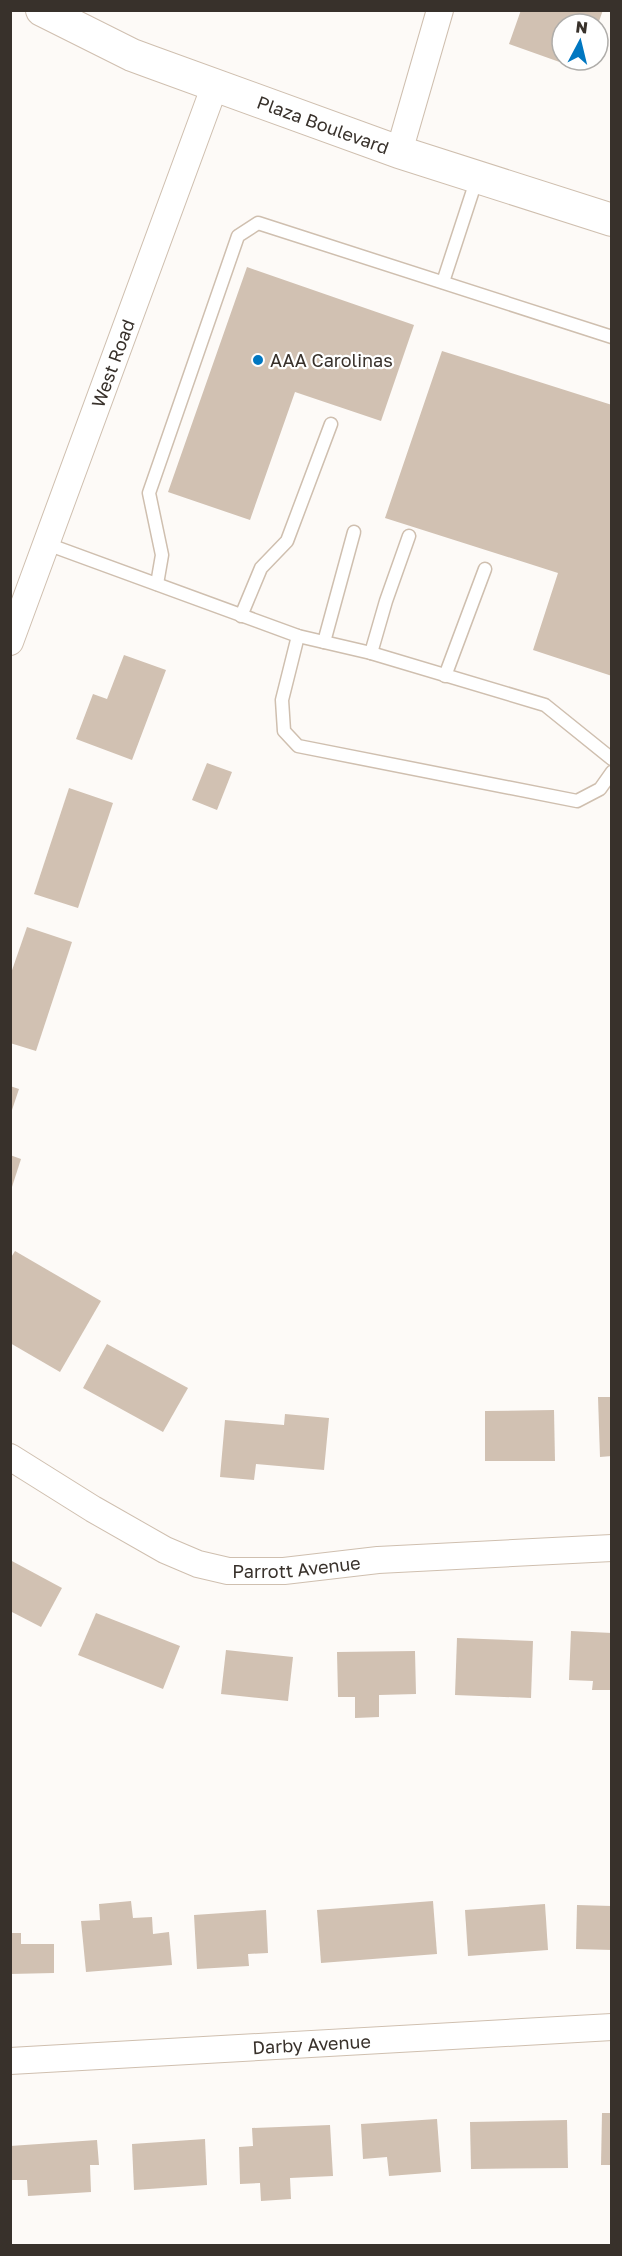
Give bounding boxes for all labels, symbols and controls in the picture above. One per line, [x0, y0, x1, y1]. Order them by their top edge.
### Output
north arrow [550, 12, 610, 72]
text: N [575, 16, 589, 38]
street label: Plaza Boulevard [254, 90, 392, 158]
street label: West Road [86, 316, 139, 410]
place label: AAA Carolinas [270, 349, 393, 371]
marker: AAA Carolinas [251, 353, 265, 367]
street label: Parrott Avenue [232, 1551, 362, 1582]
street label: Darby Avenue [252, 2030, 371, 2058]

